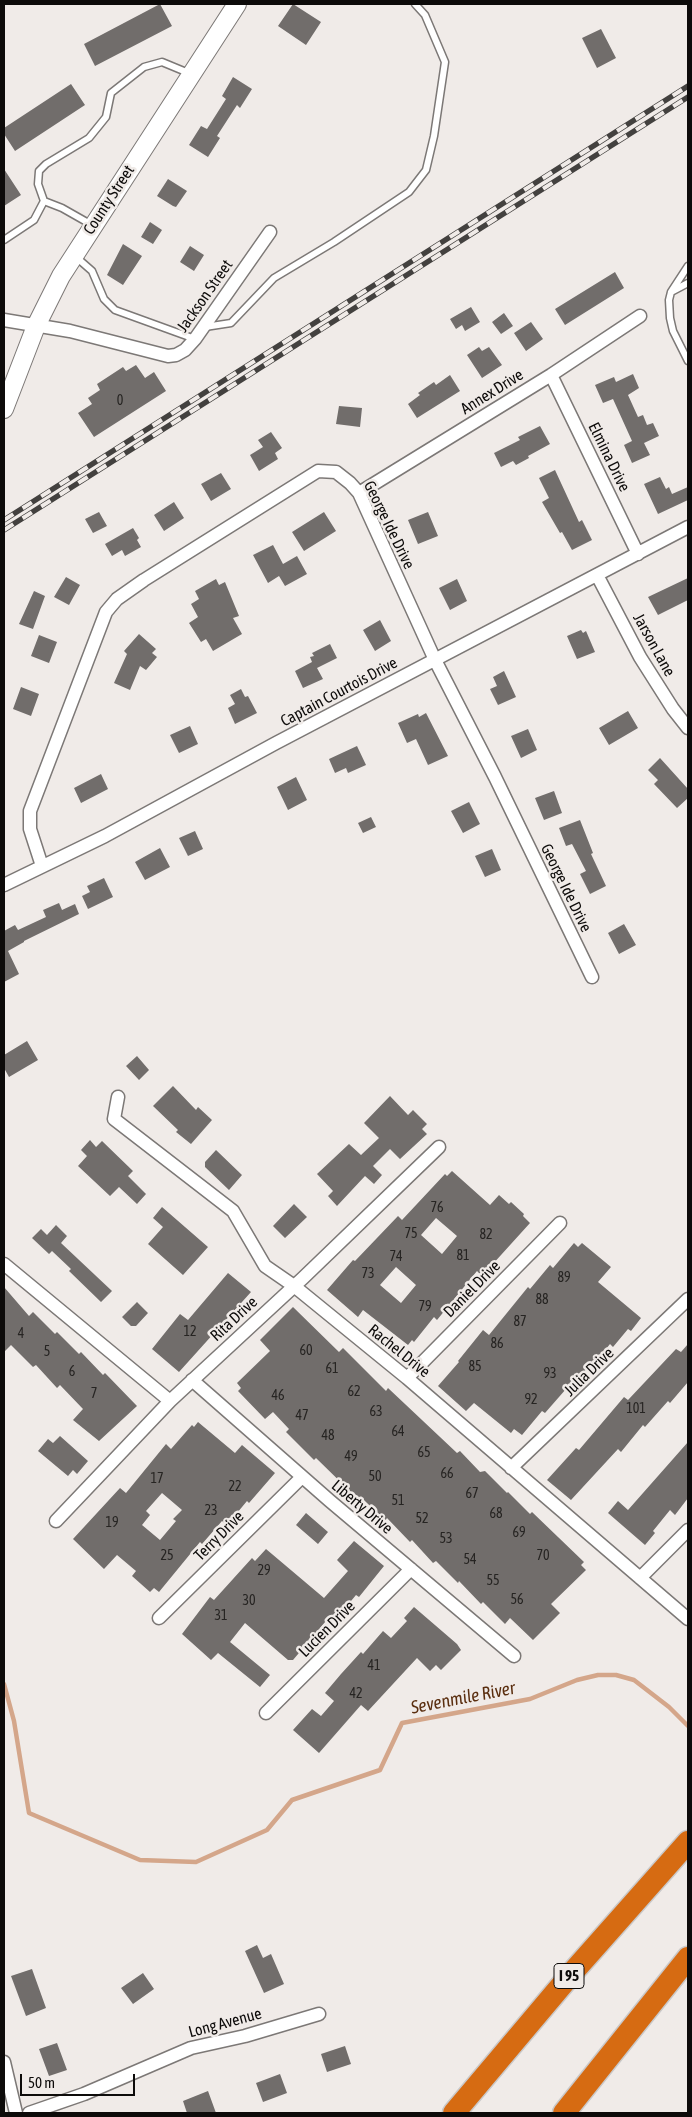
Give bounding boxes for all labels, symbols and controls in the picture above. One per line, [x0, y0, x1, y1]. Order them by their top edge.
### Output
street label: County Street [80, 162, 138, 238]
street label: Jackson Street [173, 256, 237, 336]
street label: Annex Drive [457, 365, 527, 419]
house number: 0 [117, 393, 123, 409]
street label: Elmina Drive [584, 419, 634, 495]
street label: George Ide Drive [359, 478, 419, 572]
street label: Jarson Lane [629, 610, 679, 680]
street label: Captain Courtois Drive [277, 653, 401, 731]
street label: George Ide Drive [536, 841, 596, 935]
house number: 76 [430, 1200, 444, 1216]
house number: 75 [404, 1226, 418, 1242]
house number: 82 [479, 1227, 493, 1243]
house number: 81 [456, 1248, 470, 1264]
house number: 74 [389, 1249, 403, 1265]
street label: Daniel Drive [440, 1257, 504, 1321]
house number: 73 [361, 1266, 375, 1282]
house number: 89 [557, 1270, 571, 1286]
house number: 88 [535, 1292, 549, 1308]
street label: Rita Drive [207, 1293, 261, 1345]
house number: 79 [418, 1299, 432, 1315]
house number: 87 [513, 1314, 527, 1330]
street label: Rachel Drive [364, 1320, 434, 1382]
house number: 12 [183, 1324, 197, 1340]
house number: 4 [18, 1326, 24, 1342]
house number: 86 [490, 1336, 504, 1352]
house number: 60 [299, 1343, 313, 1359]
house number: 5 [44, 1344, 50, 1360]
street label: Julia Drive [560, 1344, 618, 1400]
house number: 85 [468, 1359, 482, 1375]
house number: 61 [325, 1361, 339, 1377]
house number: 6 [69, 1364, 75, 1380]
house number: 93 [543, 1366, 557, 1382]
house number: 62 [347, 1384, 361, 1400]
house number: 7 [91, 1386, 97, 1402]
house number: 46 [271, 1388, 285, 1404]
house number: 92 [524, 1392, 538, 1408]
house number: 101 [626, 1401, 646, 1417]
house number: 63 [369, 1404, 383, 1420]
house number: 47 [295, 1408, 309, 1424]
house number: 64 [391, 1424, 405, 1440]
house number: 48 [321, 1428, 335, 1444]
house number: 65 [417, 1445, 431, 1461]
house number: 49 [344, 1449, 358, 1465]
house number: 66 [440, 1466, 454, 1482]
house number: 50 [368, 1469, 382, 1485]
house number: 17 [150, 1471, 164, 1487]
street label: Liberty Drive [328, 1476, 396, 1538]
house number: 22 [228, 1479, 242, 1495]
house number: 67 [465, 1486, 479, 1502]
house number: 51 [391, 1493, 405, 1509]
house number: 23 [204, 1503, 218, 1519]
house number: 68 [489, 1506, 503, 1522]
street label: Terry Drive [190, 1507, 248, 1565]
house number: 52 [415, 1511, 429, 1527]
house number: 19 [105, 1515, 119, 1531]
house number: 69 [512, 1525, 526, 1541]
house number: 53 [439, 1531, 453, 1547]
house number: 25 [160, 1548, 174, 1564]
house number: 70 [536, 1548, 550, 1564]
house number: 54 [463, 1552, 477, 1568]
house number: 29 [257, 1563, 271, 1579]
house number: 55 [486, 1573, 500, 1589]
house number: 56 [510, 1592, 524, 1608]
house number: 30 [242, 1593, 256, 1609]
street label: Lucien Drive [295, 1597, 359, 1661]
house number: 31 [214, 1608, 228, 1624]
house number: 41 [367, 1658, 381, 1674]
water label: Sevenmile River [409, 1677, 517, 1719]
house number: 42 [349, 1686, 363, 1702]
road number: I 95 [554, 1964, 584, 1988]
street label: Long Avenue [186, 2004, 264, 2042]
scale bar [22, 2064, 138, 2096]
text: 50 m [28, 2074, 55, 2091]

